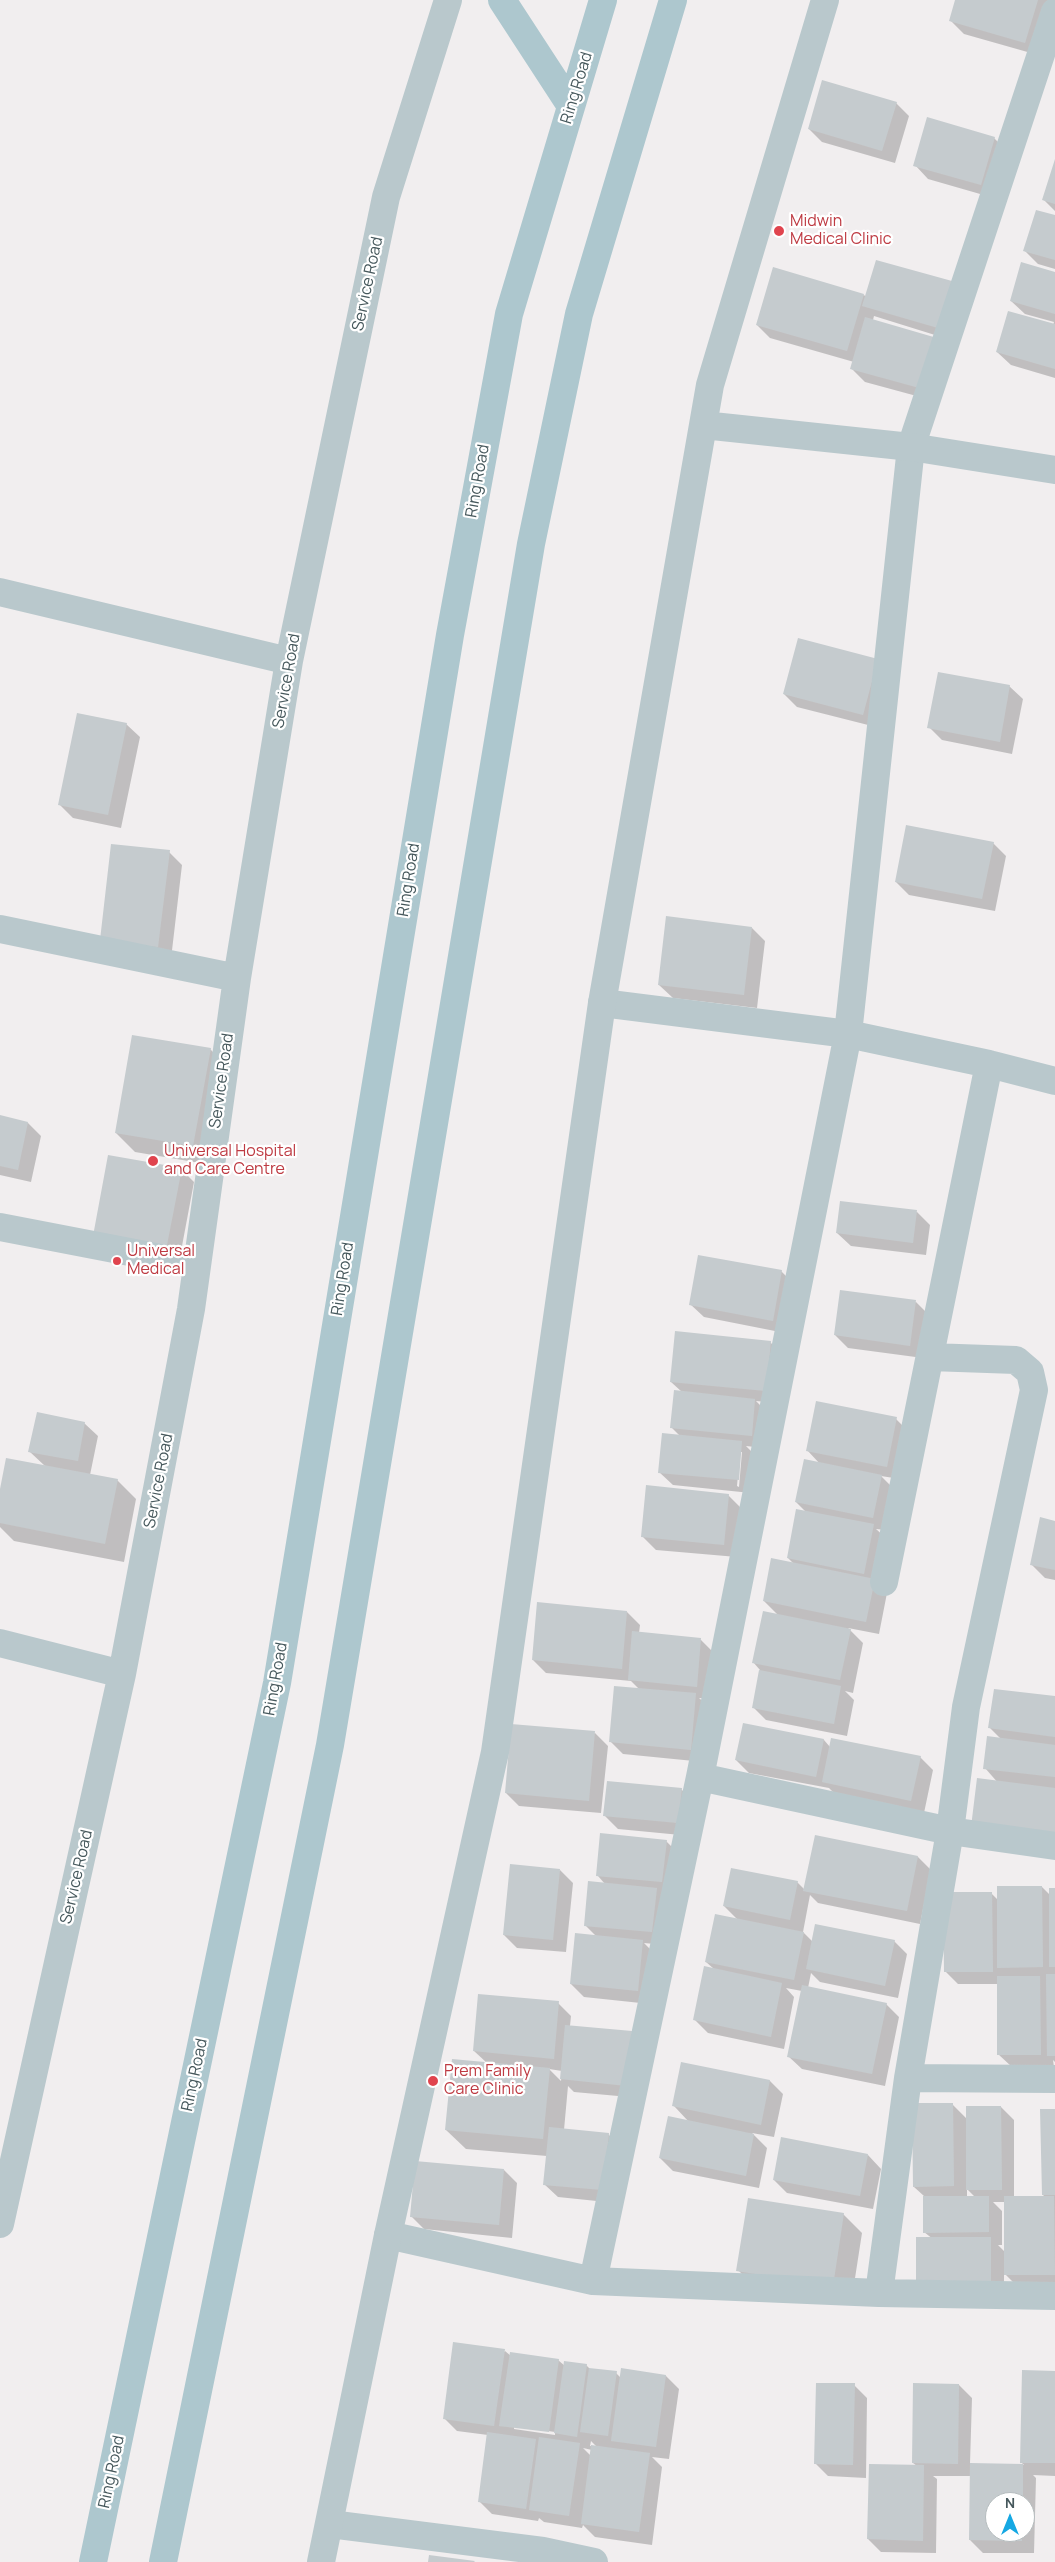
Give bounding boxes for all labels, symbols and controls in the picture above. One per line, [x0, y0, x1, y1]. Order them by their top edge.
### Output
street label: Ring Road [557, 50, 597, 126]
place label: Midwin Medical Clinic [790, 212, 892, 250]
marker: Midwin Medical Clinic [772, 224, 786, 238]
street label: Service Road [349, 235, 387, 333]
street label: Ring Road [462, 443, 494, 519]
street label: Service Road [269, 632, 305, 730]
street label: Ring Road [394, 842, 424, 918]
street label: Service Road [206, 1032, 238, 1130]
place label: Universal Hospital and Care Centre [164, 1142, 296, 1180]
marker: Universal Hospital and Care Centre [146, 1154, 160, 1168]
street label: Ring Road [328, 1241, 358, 1317]
place label: Universal Medical [127, 1242, 195, 1280]
marker: Universal Medical [111, 1255, 123, 1267]
street label: Service Road [140, 1432, 178, 1530]
street label: Ring Road [260, 1641, 292, 1717]
street label: Service Road [57, 1828, 97, 1926]
street label: Ring Road [178, 2037, 212, 2113]
place label: Prem Family Care Clinic [444, 2062, 531, 2100]
marker: Prem Family Care Clinic [426, 2074, 440, 2088]
street label: Ring Road [95, 2434, 129, 2510]
north arrow [985, 2492, 1035, 2542]
text: N [1005, 2493, 1015, 2512]

